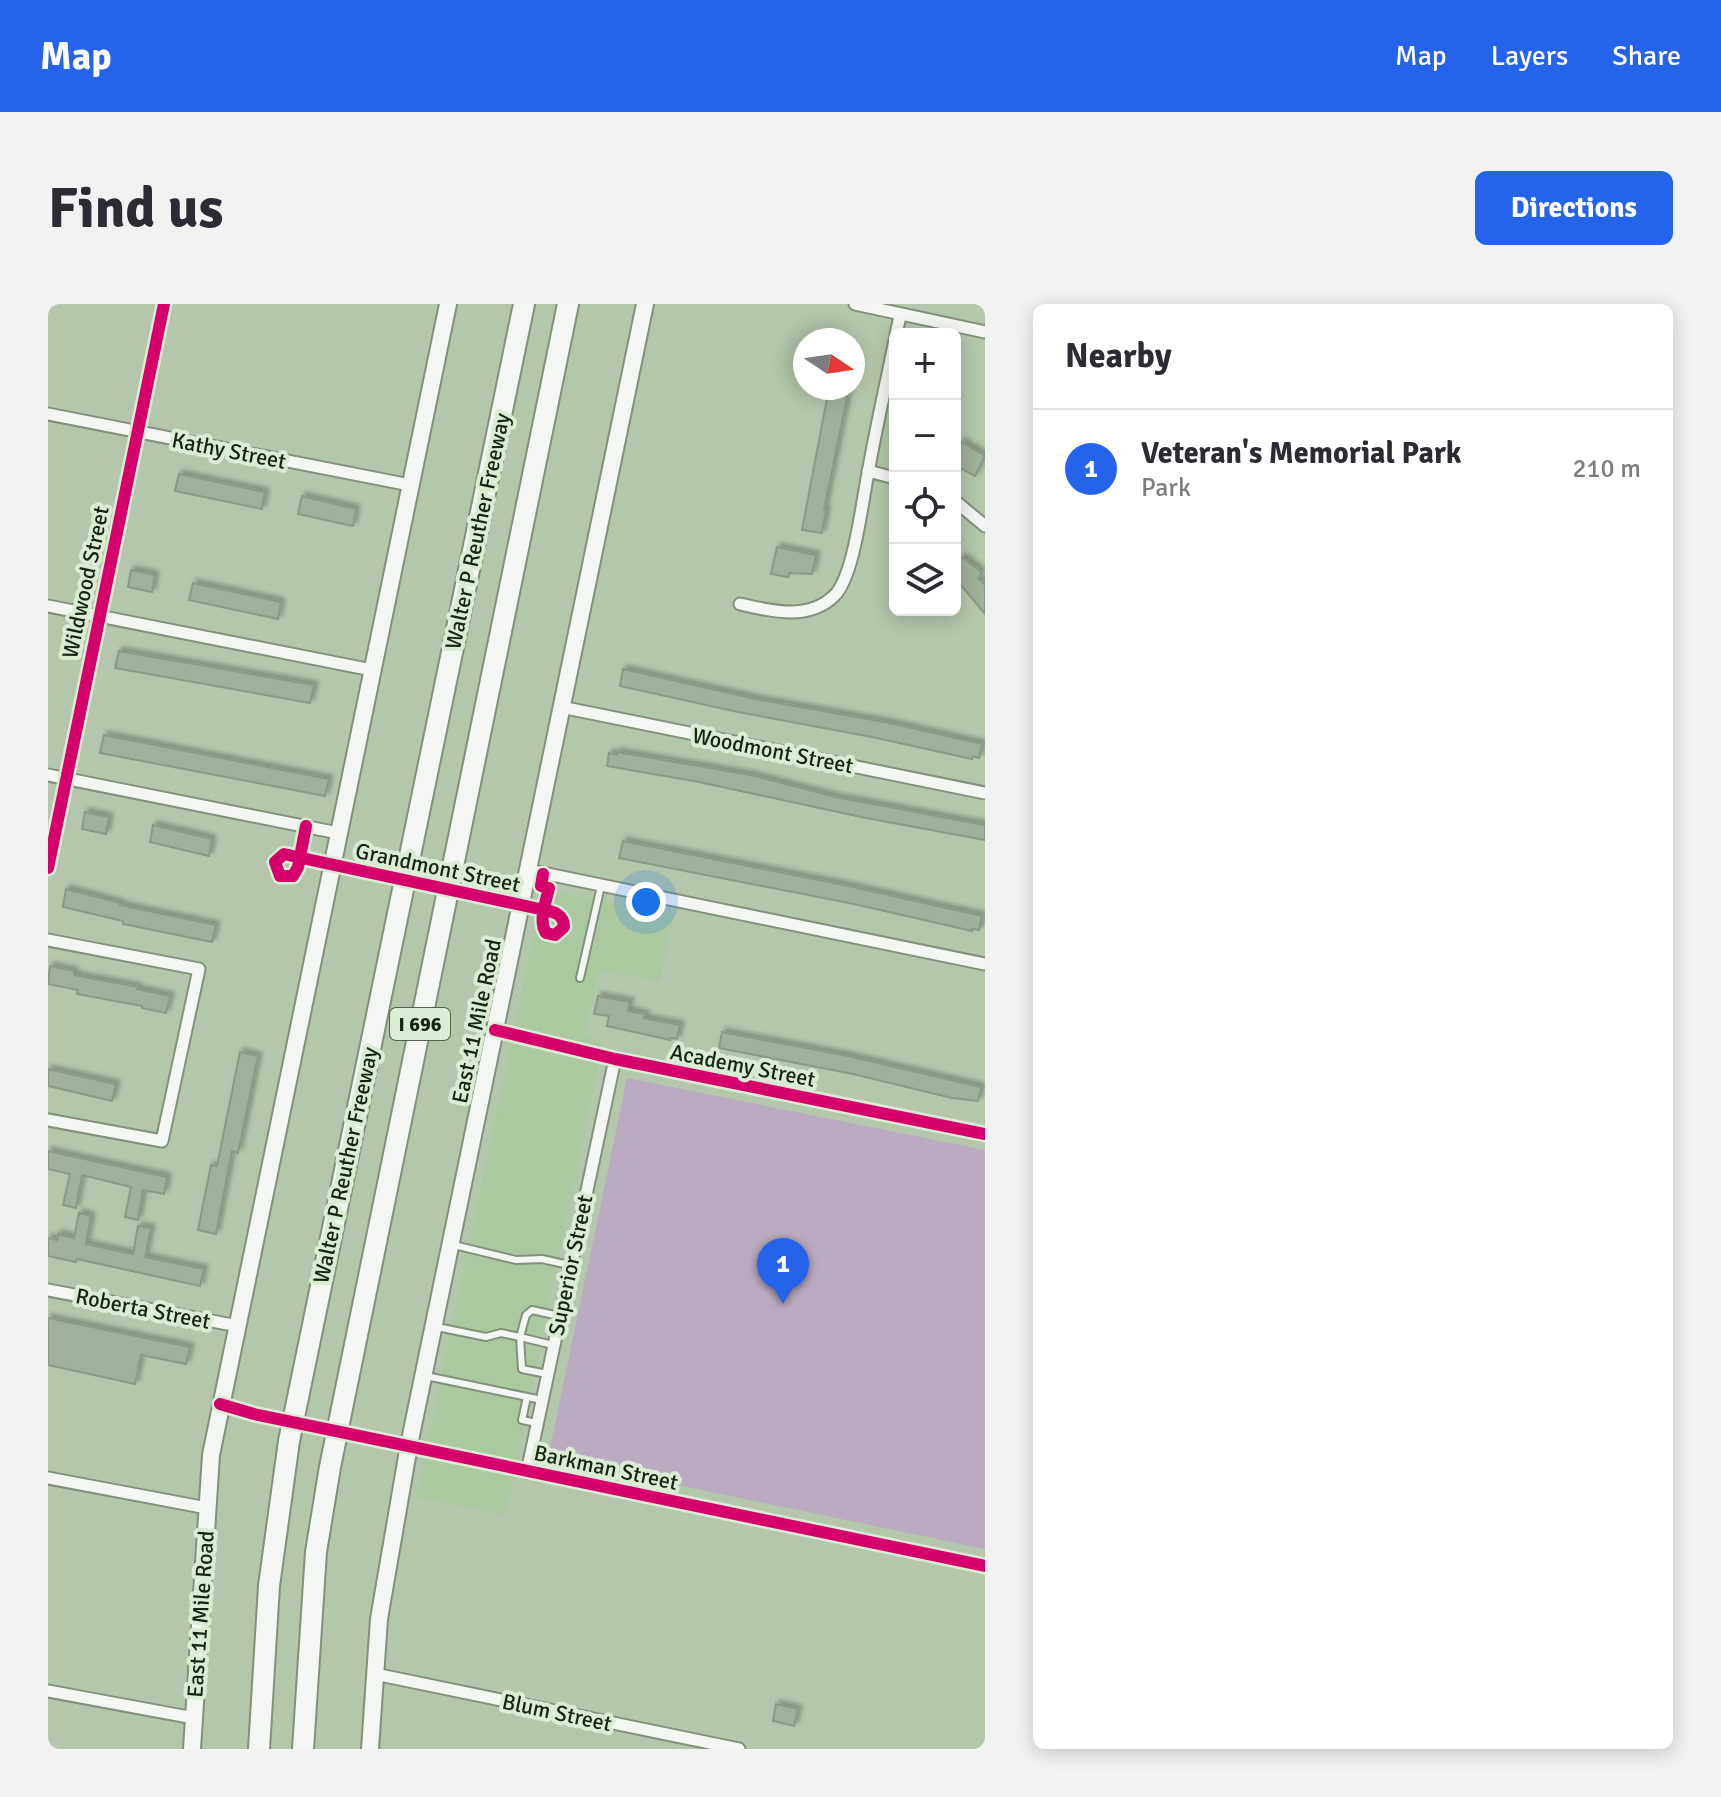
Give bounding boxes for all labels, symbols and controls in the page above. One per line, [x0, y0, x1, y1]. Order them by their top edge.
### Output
text: Map [40, 33, 112, 80]
text: Map [1395, 39, 1447, 73]
text: Layers [1491, 39, 1568, 73]
text: Share [1612, 39, 1681, 73]
button: Directions [1475, 171, 1673, 245]
text: Find us [48, 174, 223, 243]
north arrow [793, 328, 865, 400]
map controls [889, 328, 961, 616]
button: + [889, 328, 961, 400]
text: Nearby [1065, 335, 1172, 377]
button: − [889, 400, 961, 472]
street label: Walter P Reuther Freeway [439, 410, 516, 652]
street label: Kathy Street [169, 426, 289, 475]
text: Veteran's Memorial Park [1141, 435, 1462, 472]
text: 1 [1084, 453, 1098, 485]
text: 210 m [1572, 453, 1641, 485]
button: locate [889, 472, 961, 544]
text: Park [1141, 472, 1191, 504]
street label: Wildwood Street [56, 503, 115, 661]
button: layers [889, 544, 961, 616]
street label: Woodmont Street [690, 722, 856, 779]
street label: Grandmont Street [353, 837, 523, 898]
your location [626, 882, 666, 922]
street label: East 11 Mile Road [446, 937, 507, 1106]
road number: I 696 [390, 1008, 450, 1040]
street label: Academy Street [668, 1038, 818, 1093]
street label: Walter P Reuther Freeway [307, 1044, 384, 1286]
street label: Superior Street [542, 1192, 599, 1338]
pin: 1 [757, 1238, 809, 1304]
street label: Roberta Street [73, 1282, 213, 1335]
street label: Barkman Street [531, 1439, 681, 1496]
street label: East 11 Mile Road [181, 1530, 220, 1698]
street label: Blum Street [500, 1688, 614, 1737]

